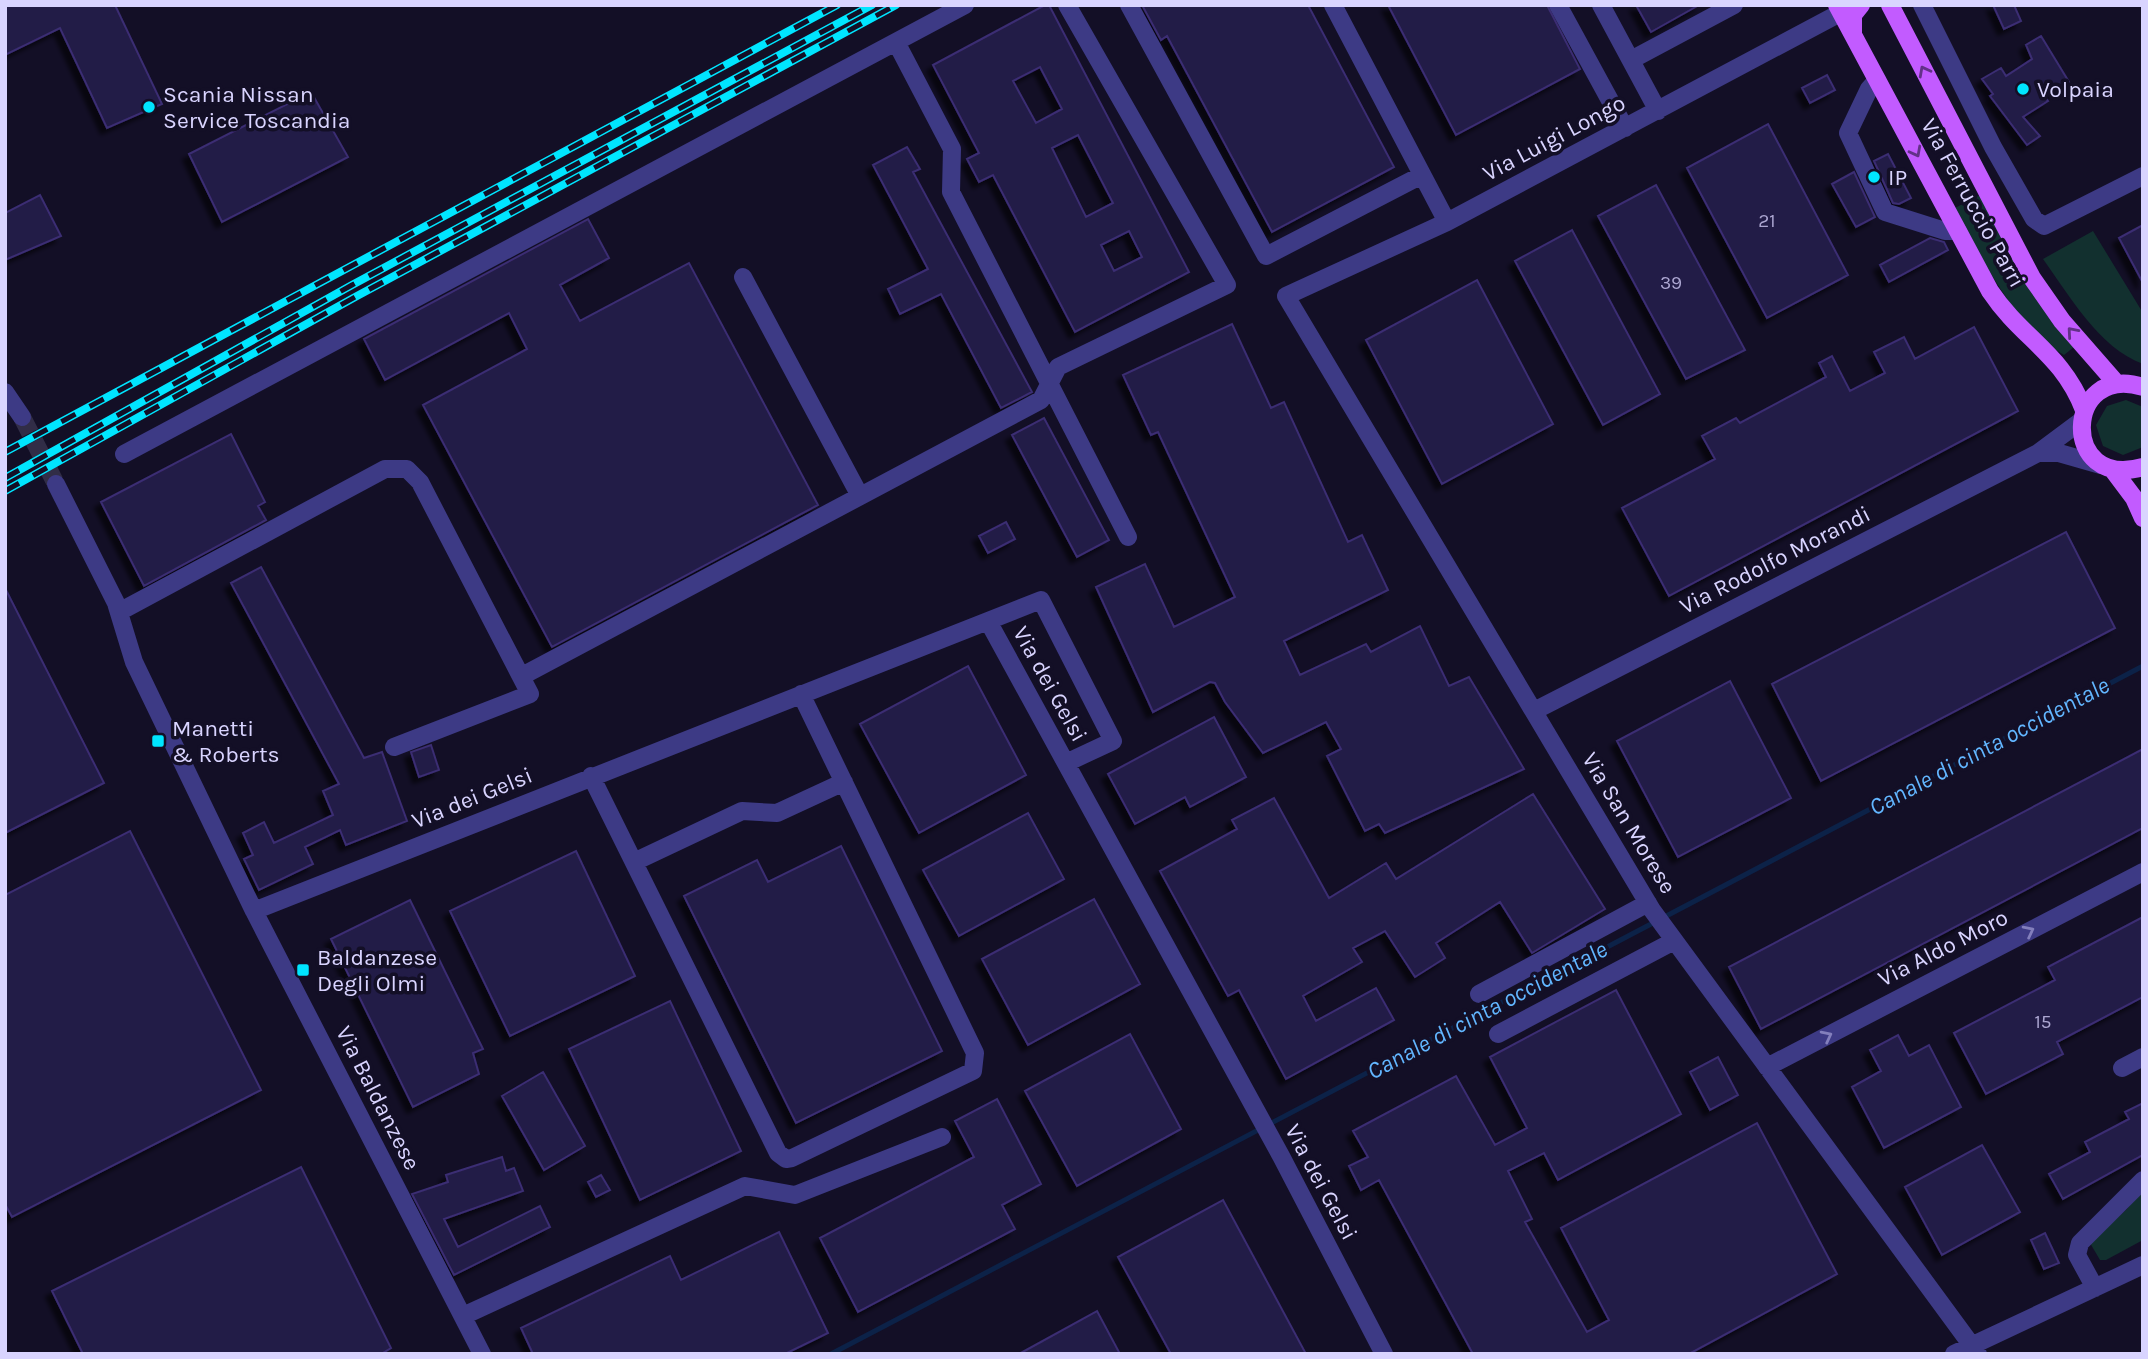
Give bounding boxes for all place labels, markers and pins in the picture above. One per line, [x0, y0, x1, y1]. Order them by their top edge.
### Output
place label: Volpaia [2037, 76, 2114, 103]
place label: Scania Nissan Service Toscandia [163, 81, 350, 134]
marker: Volpaia [2015, 81, 2031, 97]
marker: Scania Nissan Service Toscandia [141, 99, 157, 115]
place label: IP [1888, 164, 1907, 191]
marker: IP [1866, 169, 1882, 185]
place label: Manetti & Roberts [172, 715, 280, 768]
marker: Manetti & Roberts [150, 733, 166, 749]
place label: Baldanzese Degli Olmi [317, 944, 437, 997]
marker: Baldanzese Degli Olmi [295, 962, 311, 978]

